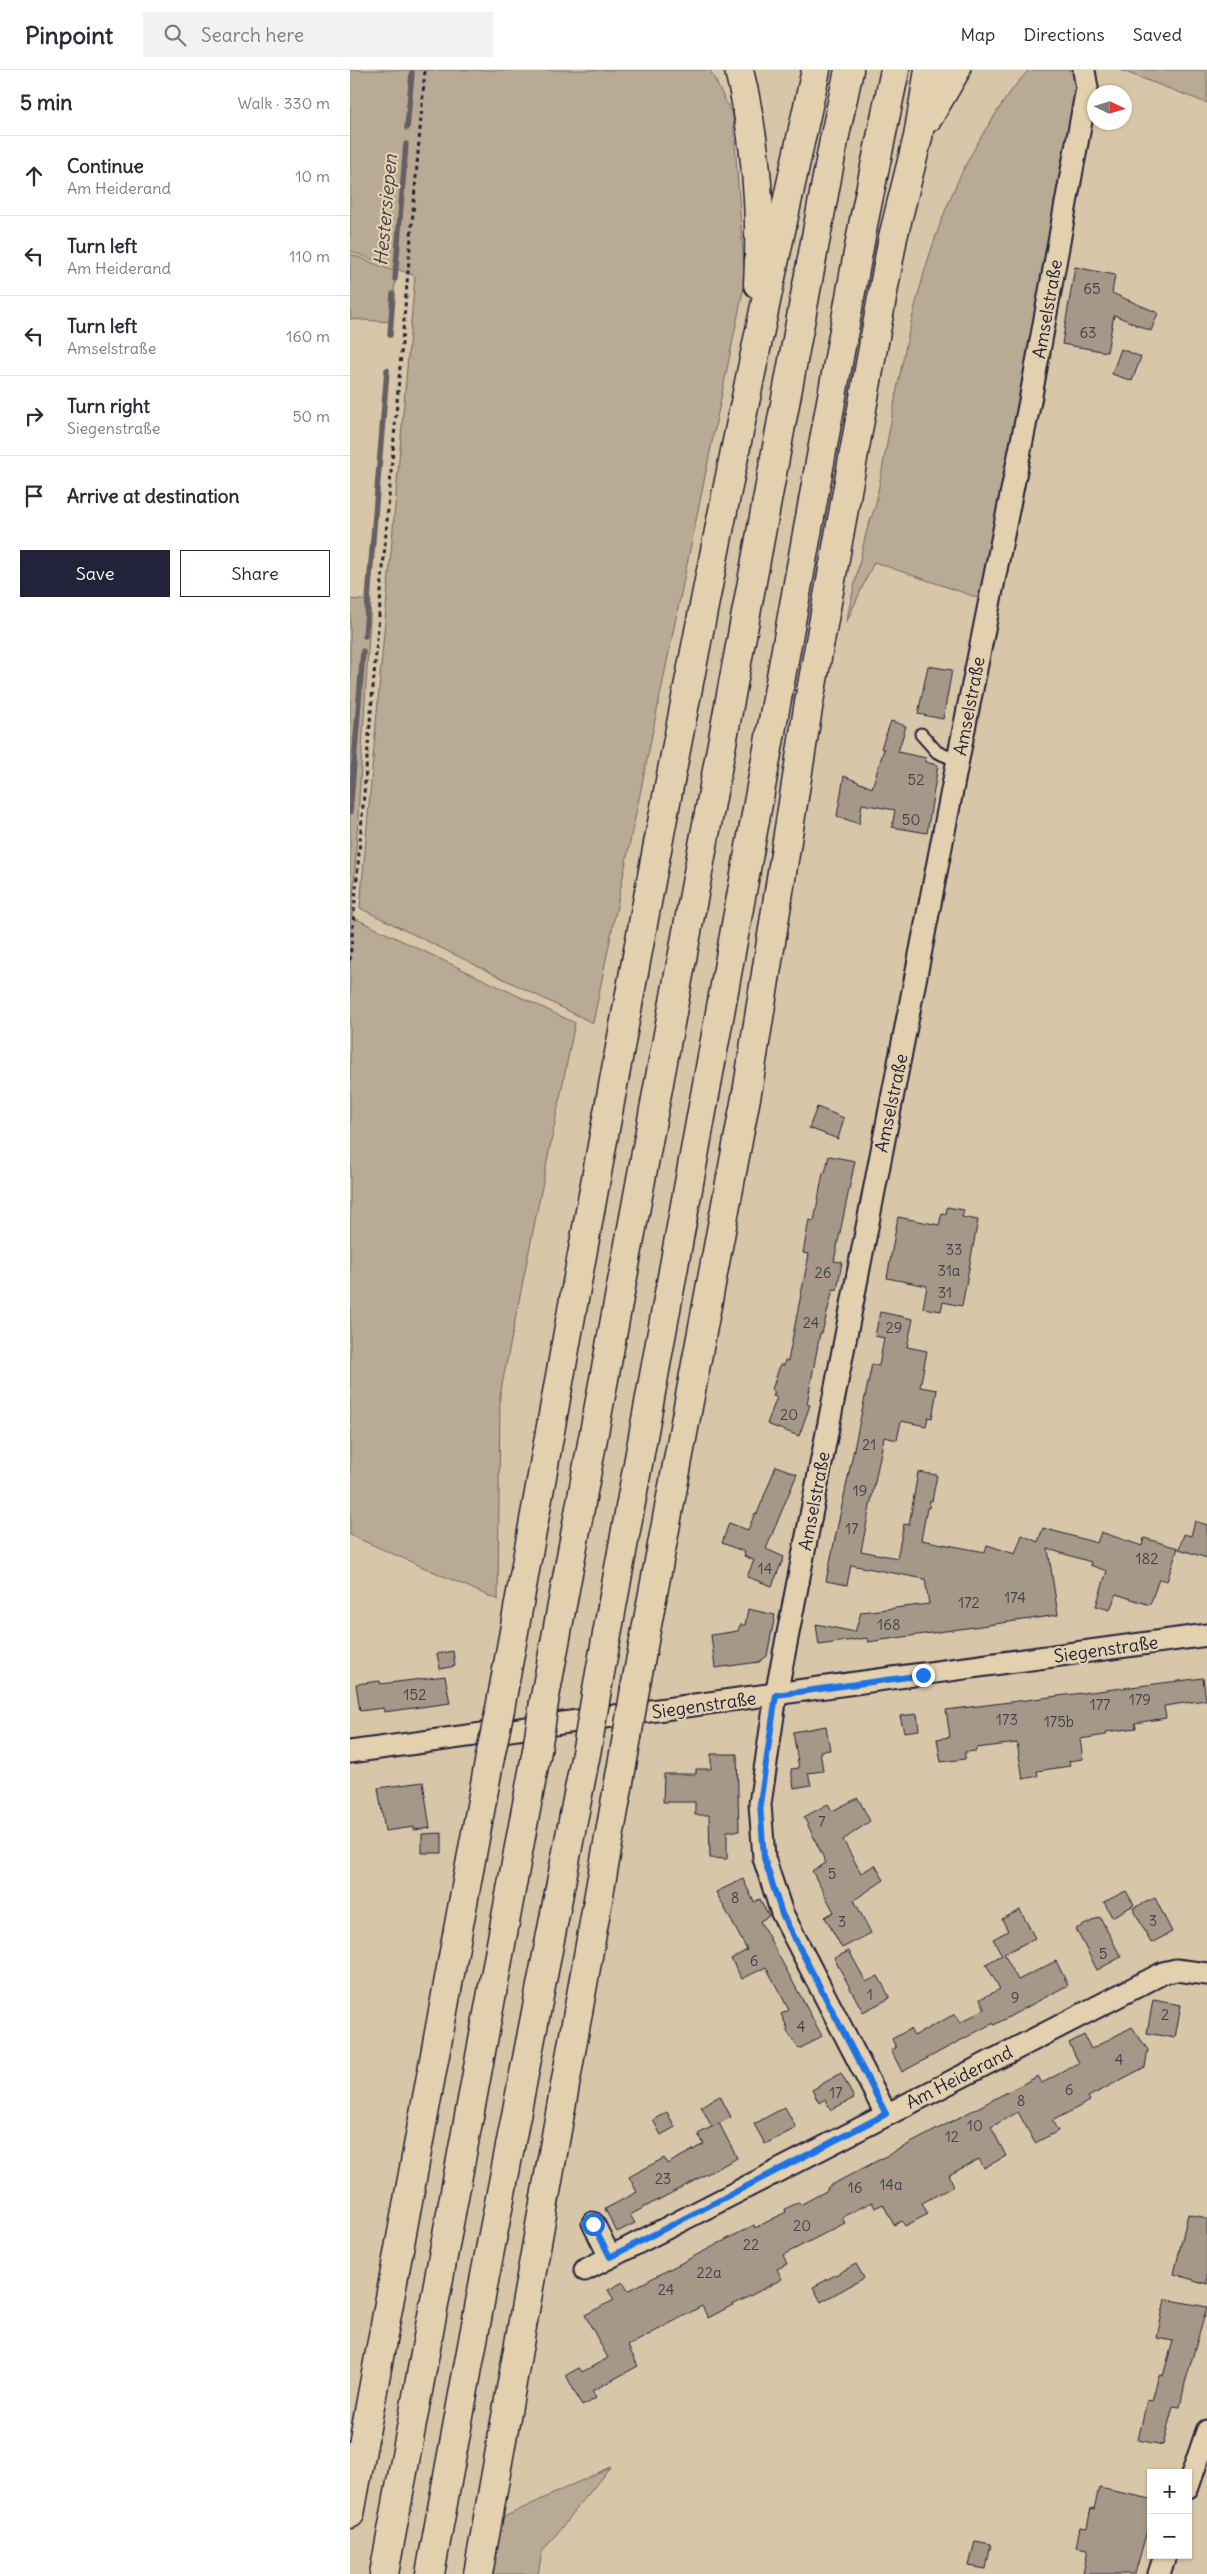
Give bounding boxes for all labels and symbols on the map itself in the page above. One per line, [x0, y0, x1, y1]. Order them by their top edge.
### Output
north arrow [1087, 85, 1132, 130]
water label: Hestersiepen [368, 152, 402, 267]
street label: Amselstraße [1027, 258, 1067, 360]
house number: 65 [1083, 279, 1101, 298]
house number: 63 [1079, 323, 1097, 342]
street label: Amselstraße [948, 655, 990, 757]
house number: 52 [908, 770, 924, 789]
house number: 50 [902, 810, 920, 829]
street label: Amselstraße [869, 1051, 913, 1155]
house number: 33 [945, 1240, 963, 1259]
house number: 31a [938, 1261, 961, 1280]
house number: 26 [815, 1263, 831, 1282]
house number: 31 [938, 1283, 952, 1302]
house number: 24 [803, 1313, 820, 1332]
house number: 29 [886, 1318, 902, 1337]
house number: 20 [780, 1405, 798, 1424]
house number: 21 [862, 1435, 876, 1454]
street label: Amselstraße [793, 1450, 835, 1552]
house number: 19 [853, 1481, 867, 1500]
house number: 17 [845, 1519, 859, 1538]
house number: 182 [1136, 1549, 1158, 1568]
house number: 14 [758, 1559, 773, 1578]
house number: 174 [1004, 1588, 1026, 1607]
house number: 172 [958, 1593, 980, 1612]
house number: 168 [877, 1615, 901, 1634]
street label: Siegenstraße [1052, 1630, 1160, 1668]
route end [912, 1664, 935, 1687]
house number: 152 [404, 1685, 426, 1704]
street label: Siegenstraße [650, 1686, 758, 1724]
house number: 179 [1129, 1690, 1151, 1709]
house number: 177 [1090, 1695, 1110, 1714]
house number: 173 [996, 1710, 1018, 1729]
house number: 175b [1044, 1712, 1074, 1731]
house number: 7 [818, 1812, 826, 1831]
house number: 5 [828, 1864, 836, 1883]
house number: 8 [731, 1888, 739, 1907]
house number: 3 [1149, 1911, 1157, 1930]
house number: 3 [838, 1912, 846, 1931]
house number: 5 [1099, 1944, 1107, 1963]
house number: 6 [750, 1951, 758, 1970]
house number: 1 [867, 1985, 873, 2004]
house number: 9 [1011, 1988, 1019, 2007]
house number: 2 [1161, 2005, 1169, 2024]
house number: 4 [797, 2017, 806, 2036]
street label: Am Heiderand [902, 2040, 1017, 2114]
house number: 4 [1115, 2050, 1124, 2069]
house number: 6 [1065, 2080, 1073, 2099]
house number: 17 [829, 2083, 843, 2102]
house number: 8 [1017, 2091, 1025, 2110]
house number: 10 [967, 2116, 983, 2135]
house number: 12 [945, 2127, 959, 2146]
house number: 23 [655, 2169, 671, 2188]
house number: 14a [879, 2175, 903, 2194]
house number: 16 [848, 2178, 862, 2197]
route start [582, 2213, 605, 2236]
house number: 20 [793, 2216, 811, 2235]
house number: 22 [743, 2235, 759, 2254]
house number: 22a [696, 2263, 722, 2282]
house number: 24 [658, 2280, 675, 2299]

